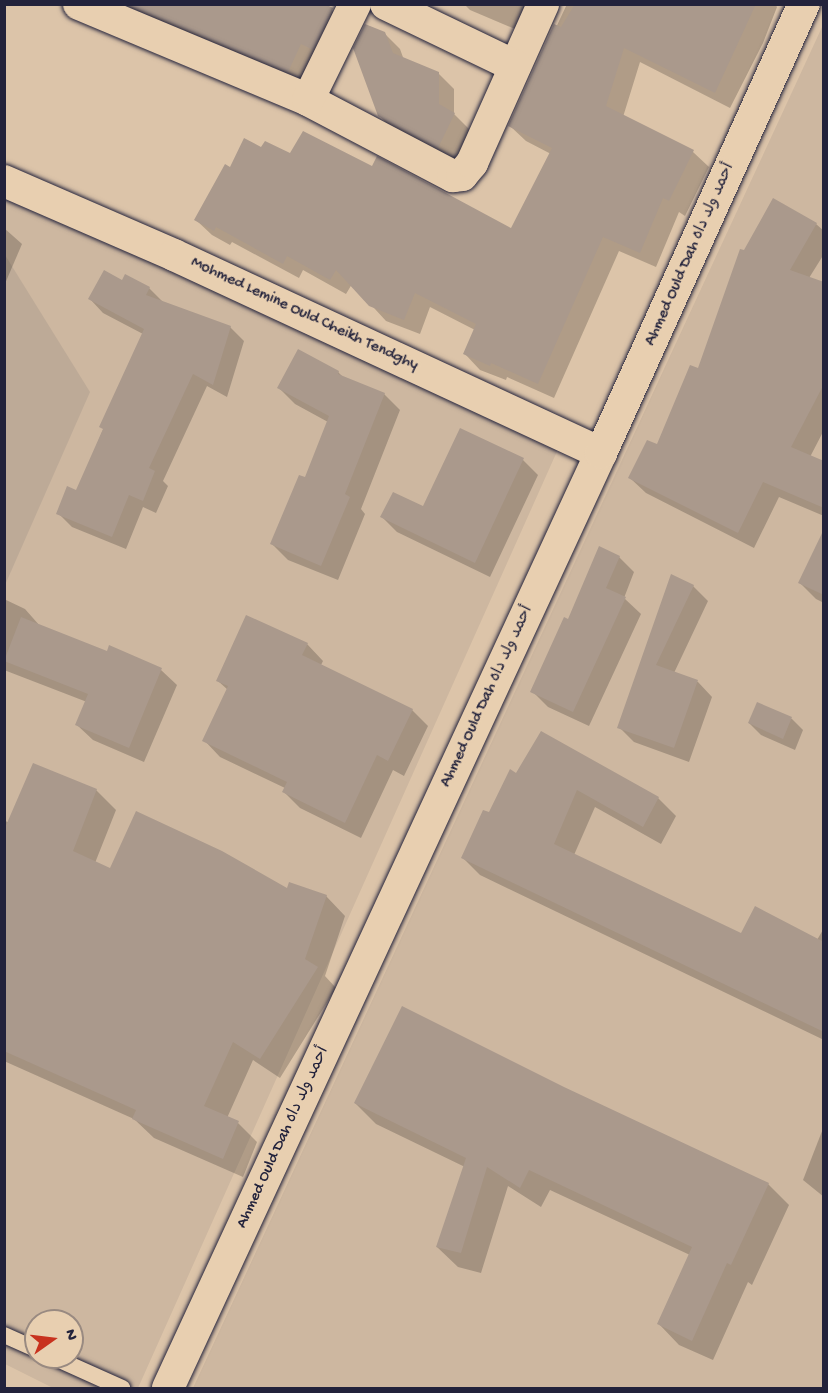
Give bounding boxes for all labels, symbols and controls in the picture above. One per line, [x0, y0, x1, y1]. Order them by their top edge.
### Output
street label: Ahmed Ould Dah أحمد ولد داه [642, 161, 740, 349]
street label: Mohmed Lemine Ould Cheikh Tendghy [187, 254, 421, 376]
street label: Ahmed Ould Dah أحمد ولد داه [438, 603, 538, 791]
street label: Ahmed Ould Dah أحمد ولد داه [234, 1044, 334, 1232]
north arrow [24, 1309, 84, 1369]
text: N [60, 1328, 80, 1342]

